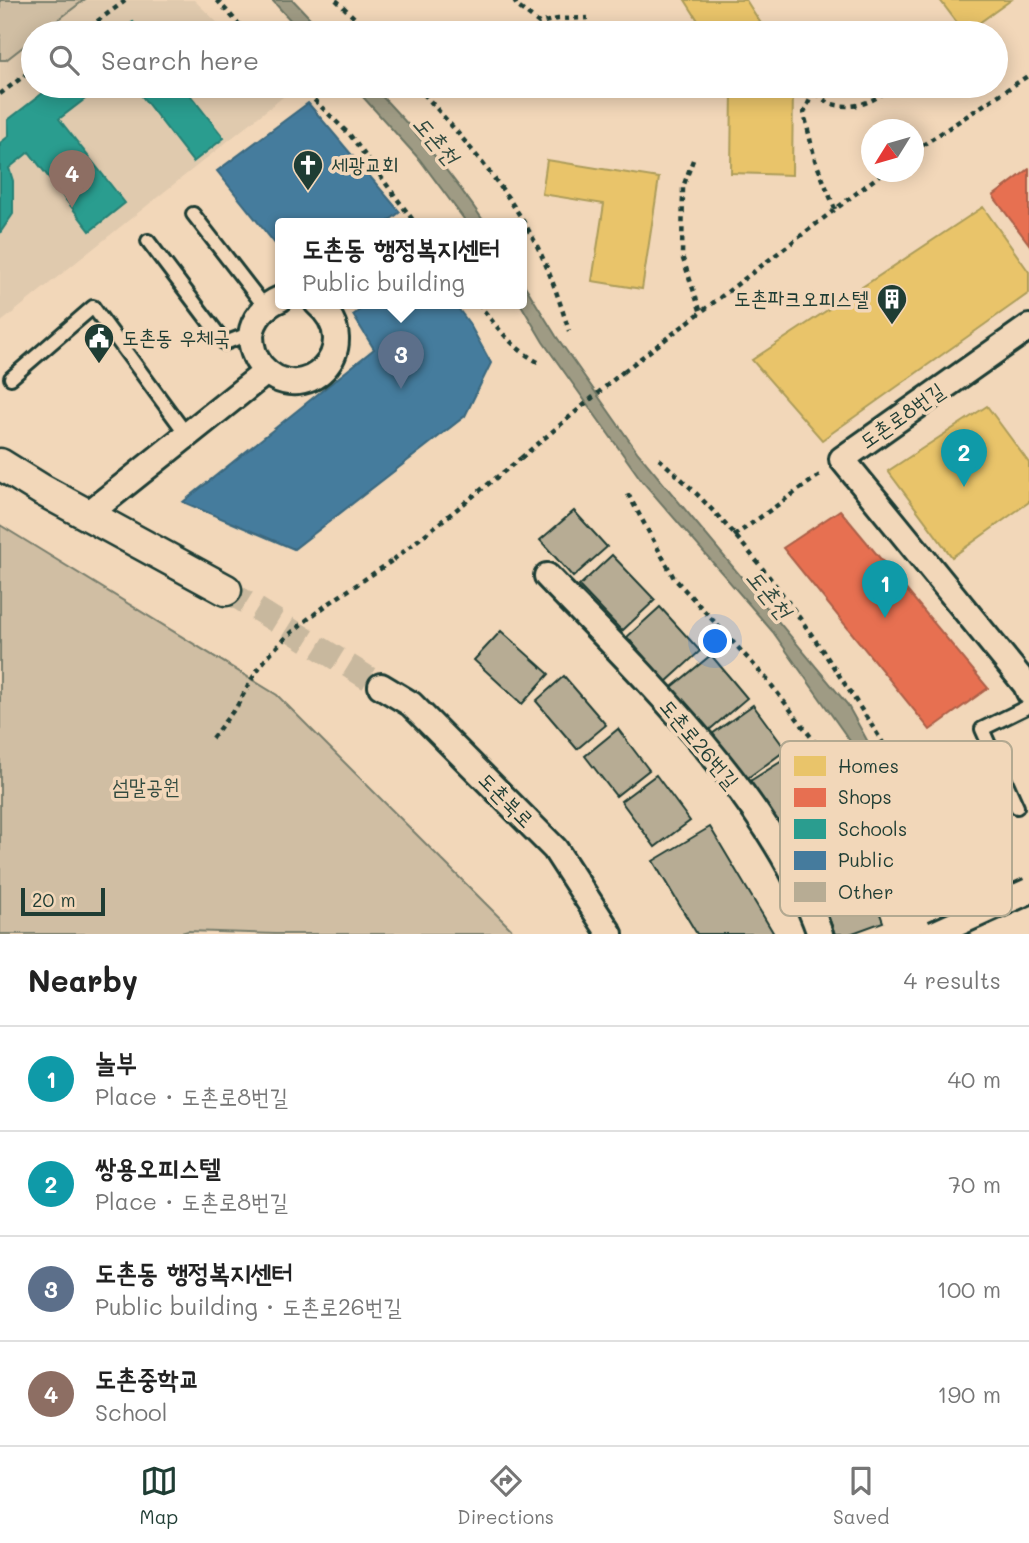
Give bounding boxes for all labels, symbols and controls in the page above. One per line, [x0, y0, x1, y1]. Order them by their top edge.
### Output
search box [21, 21, 1008, 98]
icon: search [45, 41, 83, 79]
text: Search here [101, 43, 259, 77]
water label: 도촌천 [407, 109, 468, 172]
north arrow [861, 119, 924, 182]
church icon: 세광교회 [291, 148, 325, 192]
pin: 4 [49, 150, 95, 208]
place label: 세광교회 [331, 150, 399, 177]
popup [275, 218, 527, 309]
text: 도촌동 행정복지센터 [302, 231, 500, 265]
text: Public building [302, 267, 465, 297]
building icon: 도촌파크오피스텔 [875, 282, 909, 326]
place label: 도촌파크오피스텔 [734, 284, 869, 311]
public building icon: 도촌동 우체국 [82, 321, 116, 365]
place label: 도촌동 우체국 [122, 323, 230, 350]
pin: 3 [378, 331, 424, 389]
street label: 도촌로8번길 [854, 376, 949, 454]
pin: 2 [941, 429, 987, 487]
pin: 1 [862, 560, 908, 618]
water label: 도촌천 [740, 562, 801, 626]
your location [698, 624, 732, 658]
street label: 도촌로26번길 [655, 693, 746, 793]
legend [780, 741, 1012, 916]
text: Homes [838, 753, 899, 778]
street label: 도촌북로 [474, 765, 541, 832]
park label: 섬말공원 [112, 772, 180, 799]
text: Shops [838, 784, 892, 809]
text: Schools [838, 816, 907, 841]
text: Public [838, 847, 894, 872]
text: Other [838, 879, 893, 904]
scale bar [21, 885, 105, 917]
text: 20 m [32, 887, 76, 912]
text: Nearby [28, 960, 138, 1000]
text: 4 results [904, 965, 1001, 995]
text: 놀부 [95, 1045, 137, 1079]
text: 1 [46, 1064, 56, 1094]
text: 40 m [948, 1064, 1001, 1094]
text: Place · 도촌로8번길 [95, 1081, 288, 1111]
text: 쌍용오피스텔 [95, 1150, 221, 1184]
text: 2 [45, 1169, 57, 1199]
text: 70 m [948, 1169, 1001, 1199]
text: Place · 도촌로8번길 [95, 1186, 288, 1216]
text: 도촌동 행정복지센터 [95, 1255, 293, 1289]
text: 3 [44, 1274, 58, 1304]
text: 100 m [937, 1274, 1001, 1304]
text: Public building · 도촌로26번길 [95, 1291, 402, 1321]
text: 도촌중학교 [95, 1361, 200, 1395]
text: 4 [44, 1379, 58, 1409]
text: 190 m [937, 1379, 1001, 1409]
text: School [95, 1397, 168, 1427]
tab: Map [140, 1462, 178, 1529]
tab: Directions [457, 1462, 554, 1529]
tab: Saved [833, 1462, 889, 1529]

